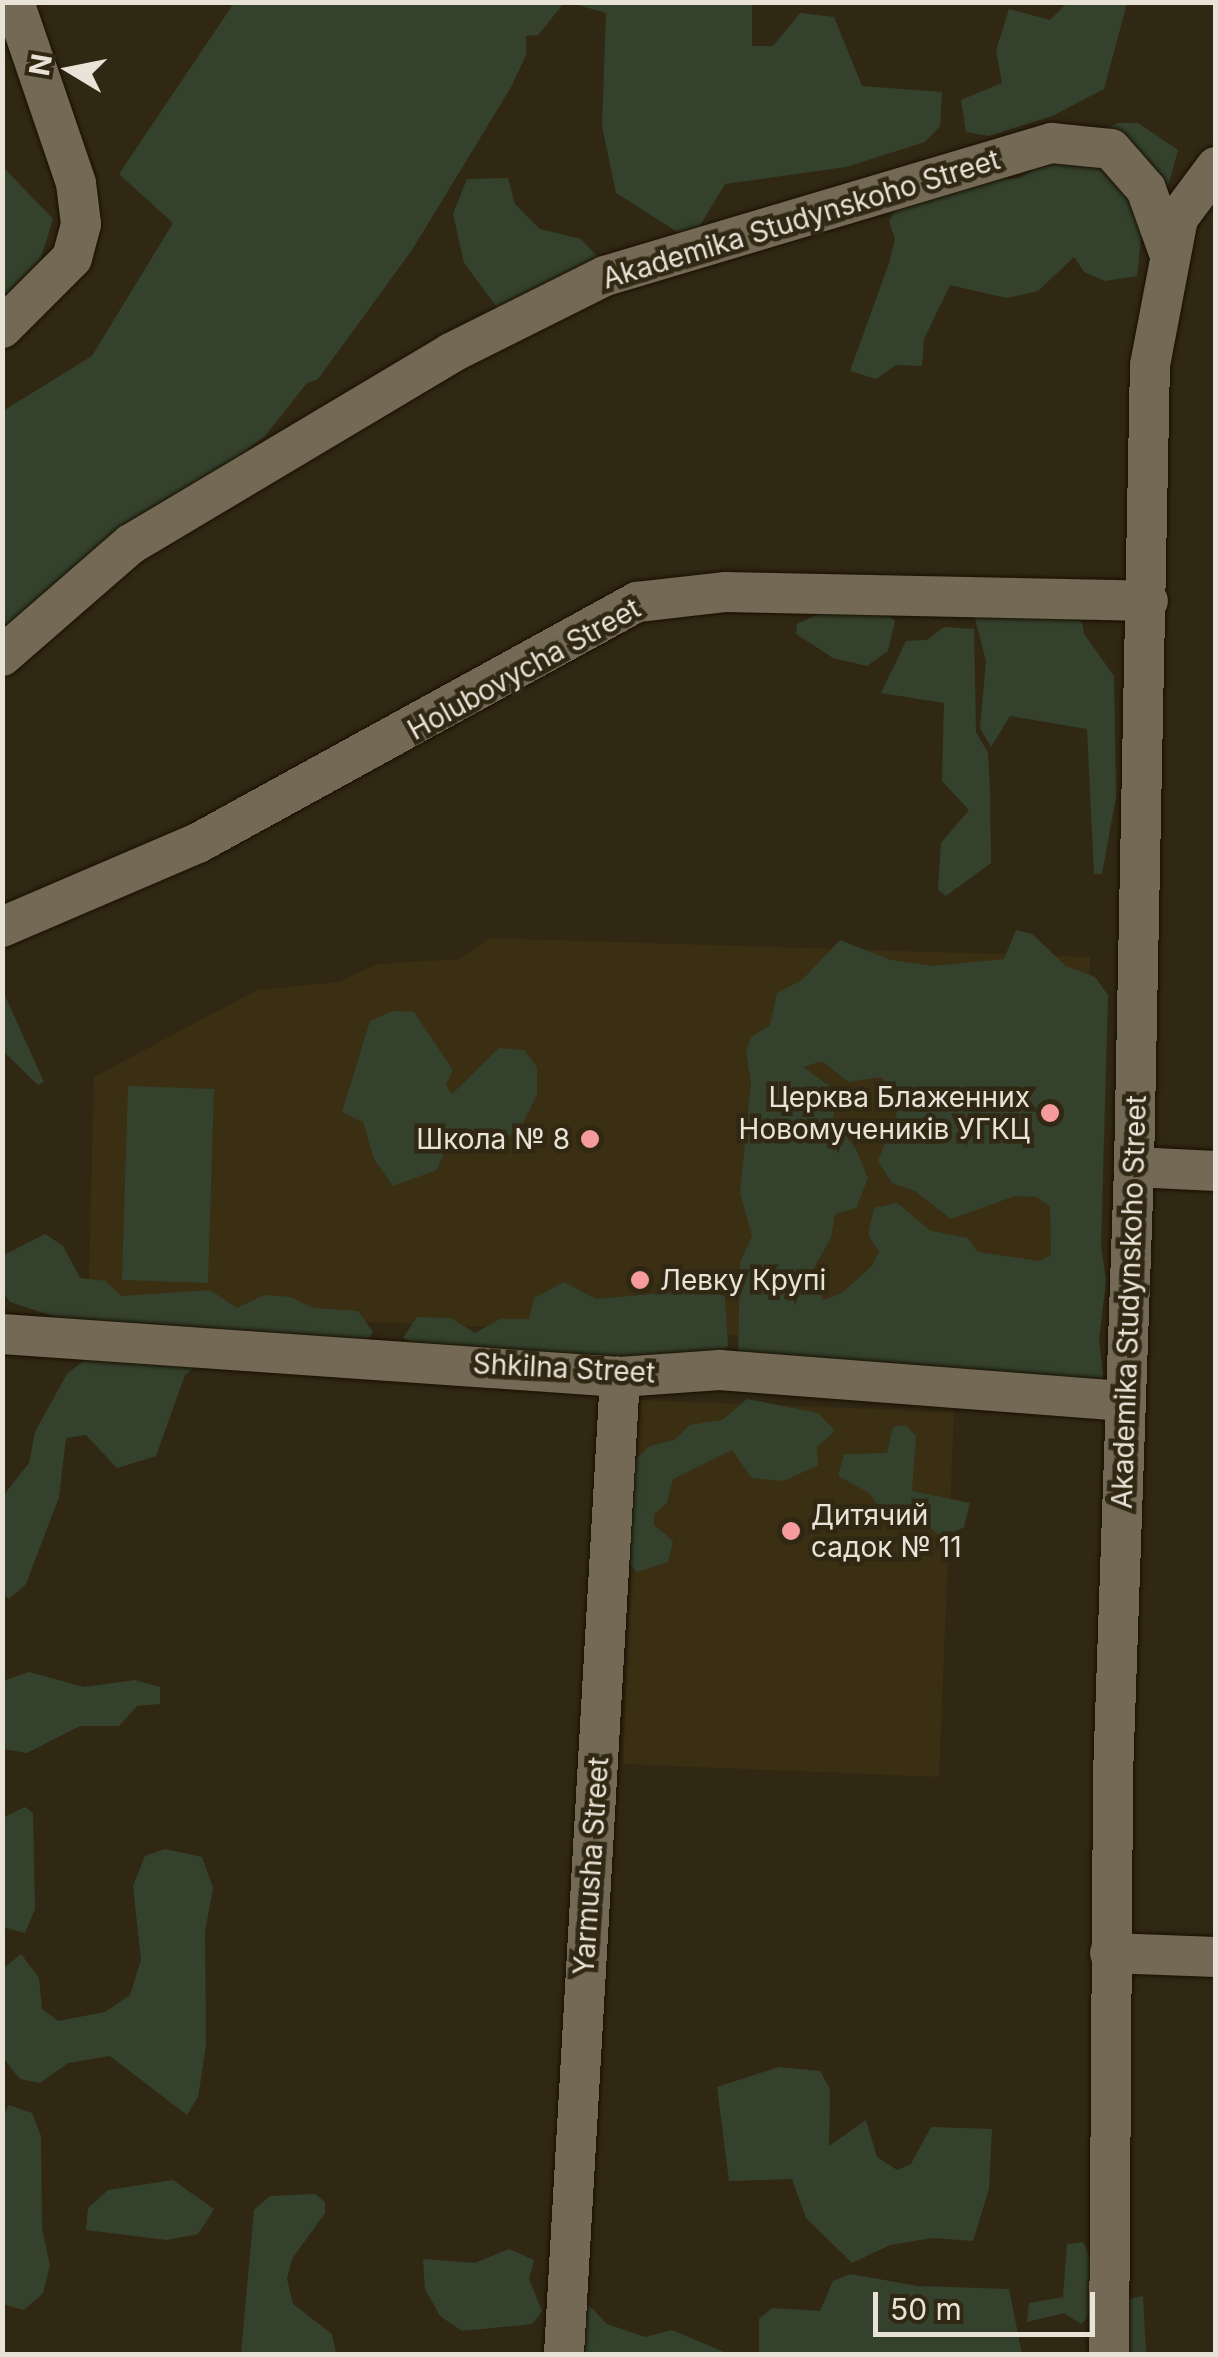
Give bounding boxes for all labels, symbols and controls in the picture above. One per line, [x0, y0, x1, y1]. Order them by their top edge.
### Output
north arrow [20, 20, 120, 120]
text: N [22, 51, 59, 78]
street label: Akademika Studynskoho Street [598, 142, 1004, 296]
street label: Holubovycha Street [402, 591, 646, 747]
place label: Церква Блаженних Новомучеників УГКЦ [739, 1080, 1030, 1146]
street label: Akademika Studynskoho Street [1105, 1095, 1153, 1509]
marker: Церква Блаженних Новомучеників УГКЦ [1039, 1102, 1061, 1124]
place label: Школа № 8 [416, 1122, 570, 1156]
marker: Школа № 8 [579, 1128, 601, 1150]
place label: Левку Крупі [660, 1263, 826, 1297]
marker: Левку Крупі [629, 1269, 651, 1291]
street label: Shkilna Street [472, 1346, 656, 1390]
place label: Дитячий садок № 11 [811, 1498, 962, 1564]
marker: Дитячий садок № 11 [780, 1520, 802, 1542]
street label: Yarmusha Street [567, 1756, 615, 1976]
scale bar [878, 2272, 1100, 2334]
text: 50 m [890, 2291, 962, 2327]

